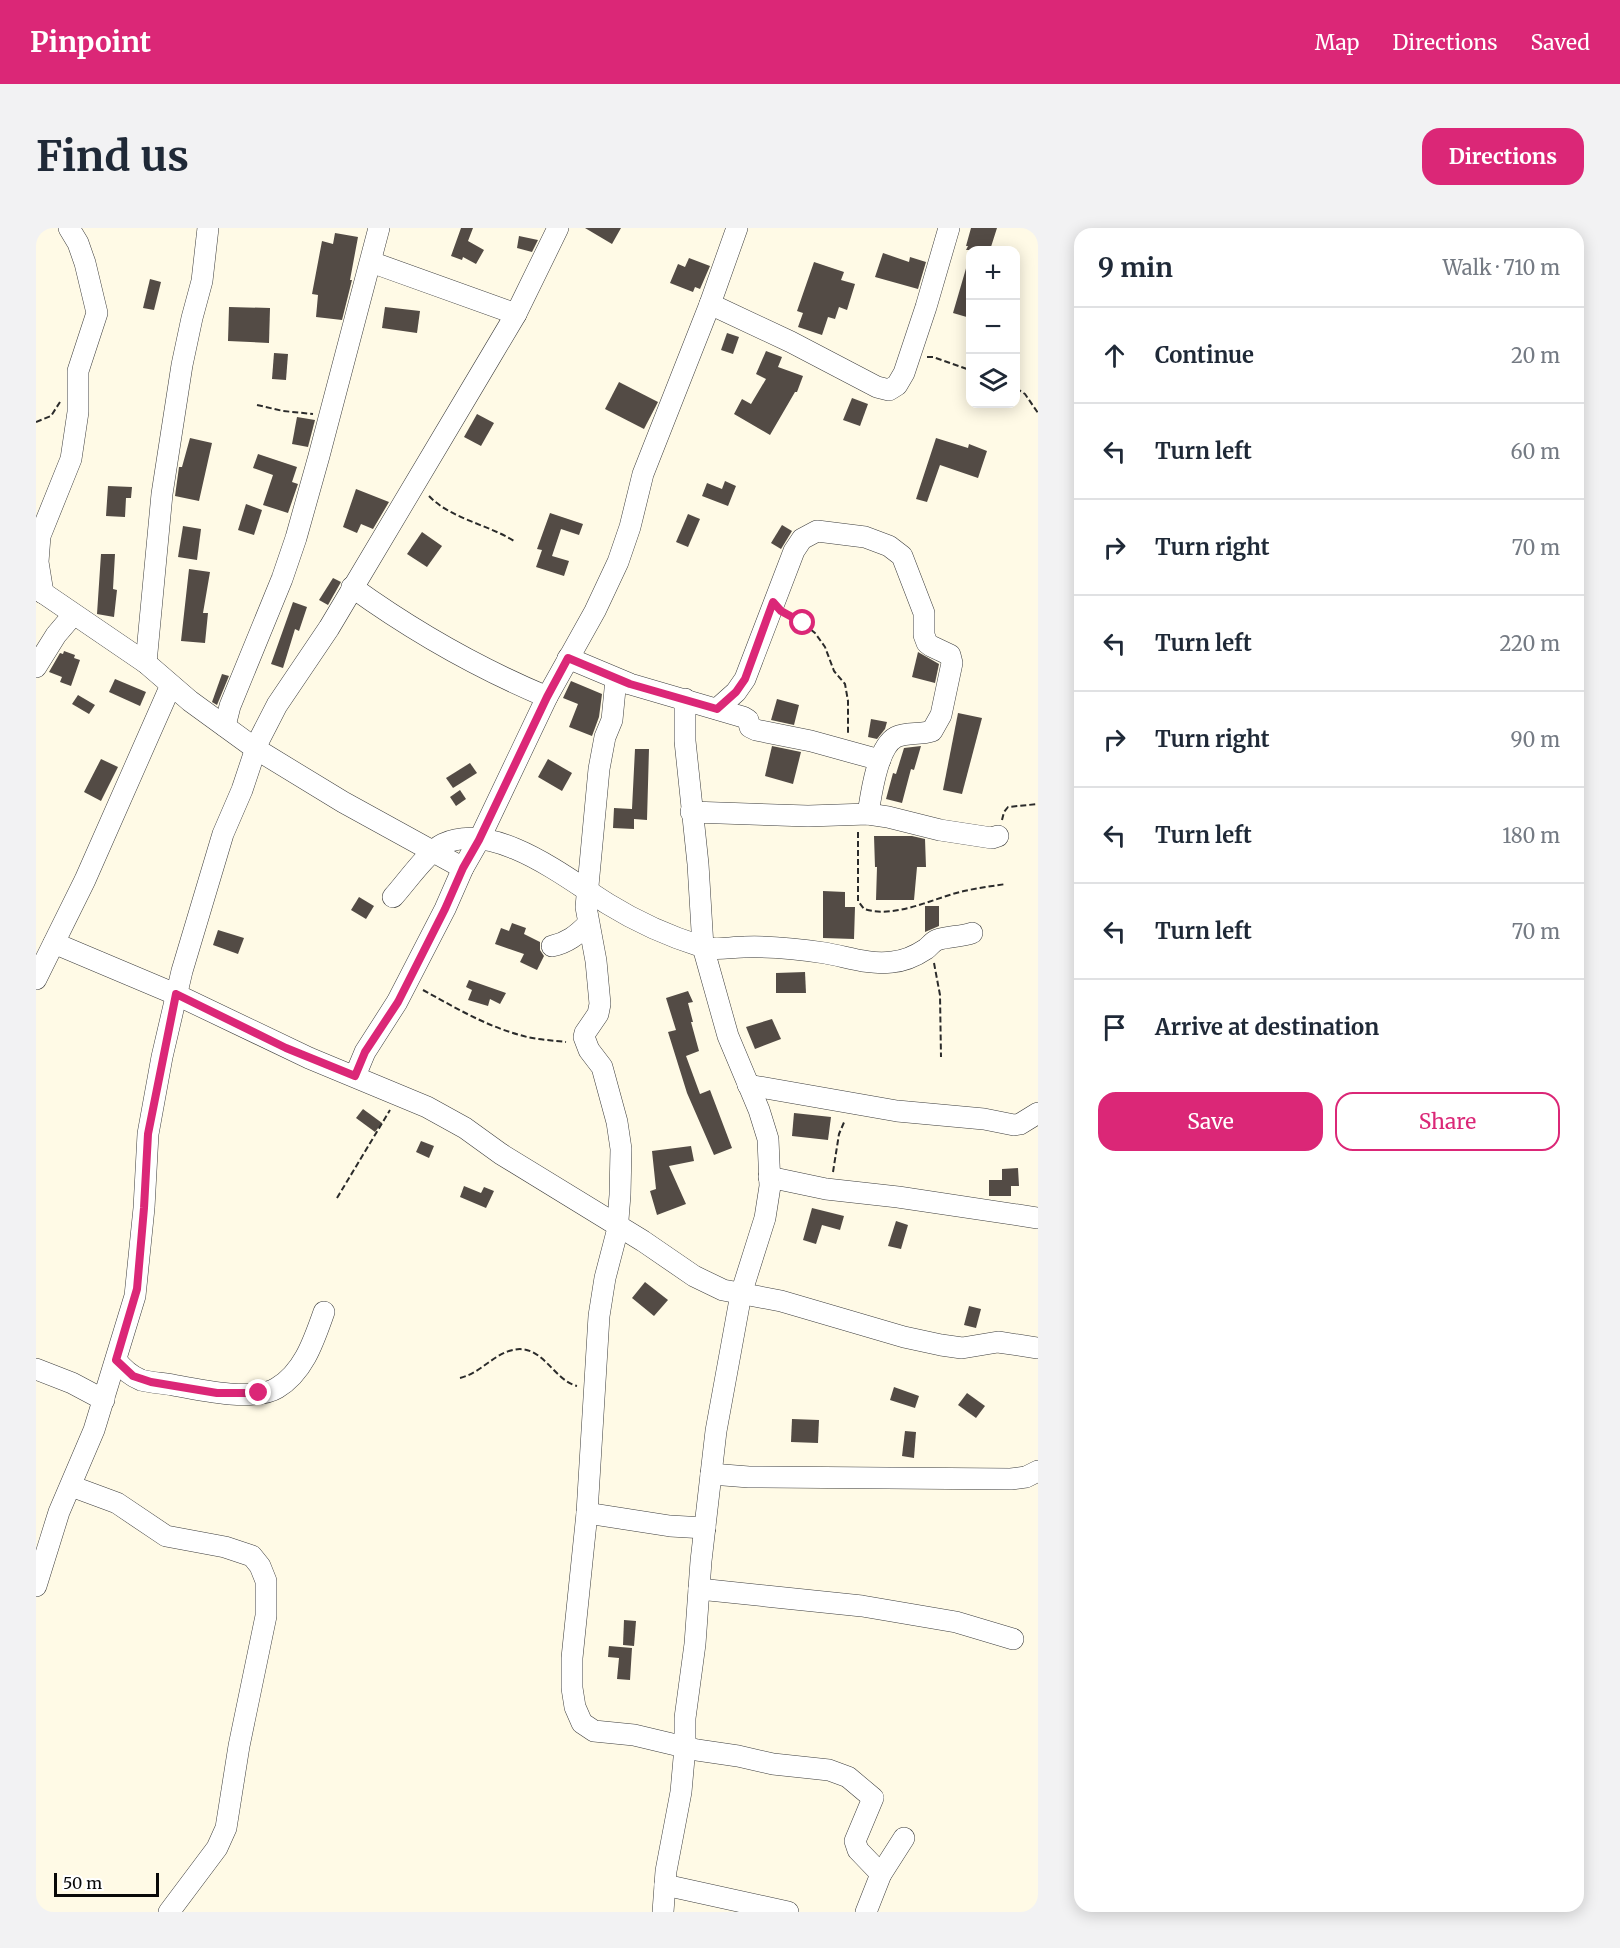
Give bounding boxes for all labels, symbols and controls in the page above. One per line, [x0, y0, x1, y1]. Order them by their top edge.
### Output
text: Pinpoint [30, 24, 151, 60]
text: Map [1315, 29, 1359, 56]
text: Directions [1392, 29, 1497, 56]
text: Saved [1530, 29, 1590, 56]
button: Directions [1422, 128, 1584, 185]
text: Find us [36, 130, 189, 182]
map controls [966, 246, 1020, 408]
button: + [966, 246, 1020, 300]
text: 9 min [1098, 251, 1173, 284]
text: Walk · 710 m [1443, 255, 1560, 280]
button: − [966, 300, 1020, 354]
icon: ahead [1098, 339, 1131, 372]
text: Continue [1155, 341, 1254, 369]
text: 20 m [1511, 343, 1560, 368]
button: layers [966, 354, 1020, 408]
icon: left [1098, 435, 1131, 468]
text: Turn left [1155, 437, 1252, 465]
text: 60 m [1510, 439, 1560, 464]
icon: right [1098, 531, 1131, 564]
text: Turn right [1155, 533, 1269, 561]
text: 70 m [1512, 535, 1560, 560]
route start [789, 609, 815, 635]
icon: left [1098, 627, 1131, 660]
text: Turn left [1155, 629, 1252, 657]
text: 220 m [1500, 631, 1560, 656]
icon: right [1098, 723, 1131, 756]
text: Turn right [1155, 725, 1269, 753]
text: 90 m [1510, 727, 1560, 752]
icon: left [1098, 819, 1131, 852]
text: Turn left [1155, 821, 1252, 849]
text: 180 m [1502, 823, 1560, 848]
icon: left [1098, 915, 1131, 948]
text: Turn left [1155, 917, 1252, 945]
text: 70 m [1512, 919, 1560, 944]
icon: arrive [1098, 1011, 1131, 1044]
text: Arrive at destination [1155, 1013, 1379, 1041]
button: Save [1098, 1092, 1323, 1151]
button: Share [1335, 1092, 1560, 1151]
route end [245, 1379, 271, 1405]
scale bar [54, 1870, 159, 1898]
text: 50 m [63, 1873, 102, 1893]

